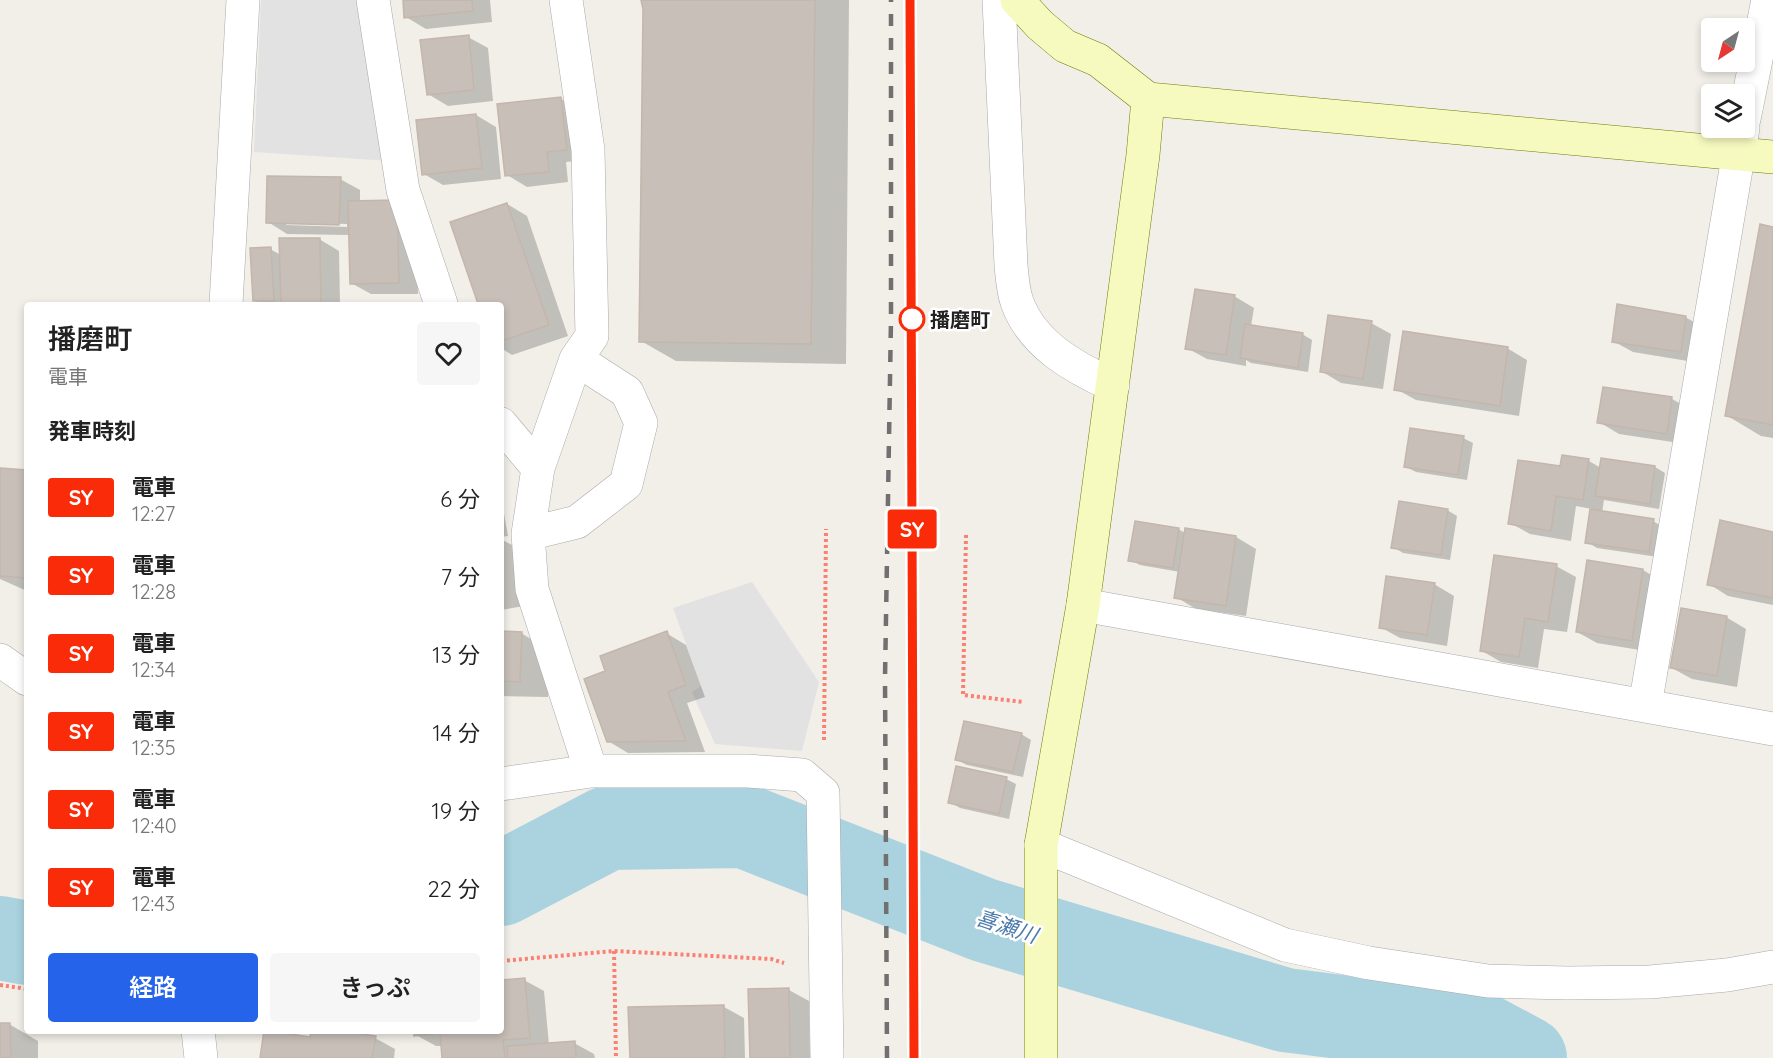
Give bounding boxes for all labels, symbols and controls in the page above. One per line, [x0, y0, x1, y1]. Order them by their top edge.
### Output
north arrow [1701, 18, 1755, 72]
map controls [1701, 18, 1755, 138]
button: layers [1701, 84, 1755, 138]
marker: 播磨町 [899, 306, 925, 332]
place label: 播磨町 [930, 307, 990, 332]
text: 播磨町 [48, 321, 132, 356]
button: heart [417, 322, 480, 385]
text: 電車 [48, 364, 88, 389]
text: 発車時刻 [48, 417, 136, 445]
text: 電車 [132, 473, 176, 501]
text: SY [69, 484, 93, 510]
text: 6 分 [440, 485, 480, 513]
text: 12:27 [132, 501, 175, 526]
line badge: SY [885, 510, 939, 548]
text: SY [900, 516, 924, 542]
text: 電車 [132, 551, 176, 579]
text: SY [69, 562, 93, 588]
text: 7 分 [441, 563, 480, 591]
text: 12:28 [132, 579, 176, 604]
text: 電車 [132, 629, 176, 657]
text: SY [69, 640, 93, 666]
text: 13 分 [432, 641, 480, 669]
text: 12:34 [132, 657, 175, 682]
text: 電車 [132, 707, 176, 735]
text: SY [69, 718, 93, 744]
text: 14 分 [433, 719, 480, 747]
text: 12:35 [132, 735, 176, 760]
text: 電車 [132, 785, 176, 813]
text: SY [69, 796, 93, 822]
text: 19 分 [432, 797, 480, 825]
text: 12:40 [132, 813, 177, 838]
text: 電車 [132, 863, 176, 891]
text: SY [69, 874, 93, 900]
text: 22 分 [428, 875, 480, 903]
text: 12:43 [132, 891, 175, 916]
water label: 喜瀬川 [973, 904, 1043, 949]
button: 経路 [48, 953, 258, 1022]
button: きっぷ [270, 953, 480, 1022]

